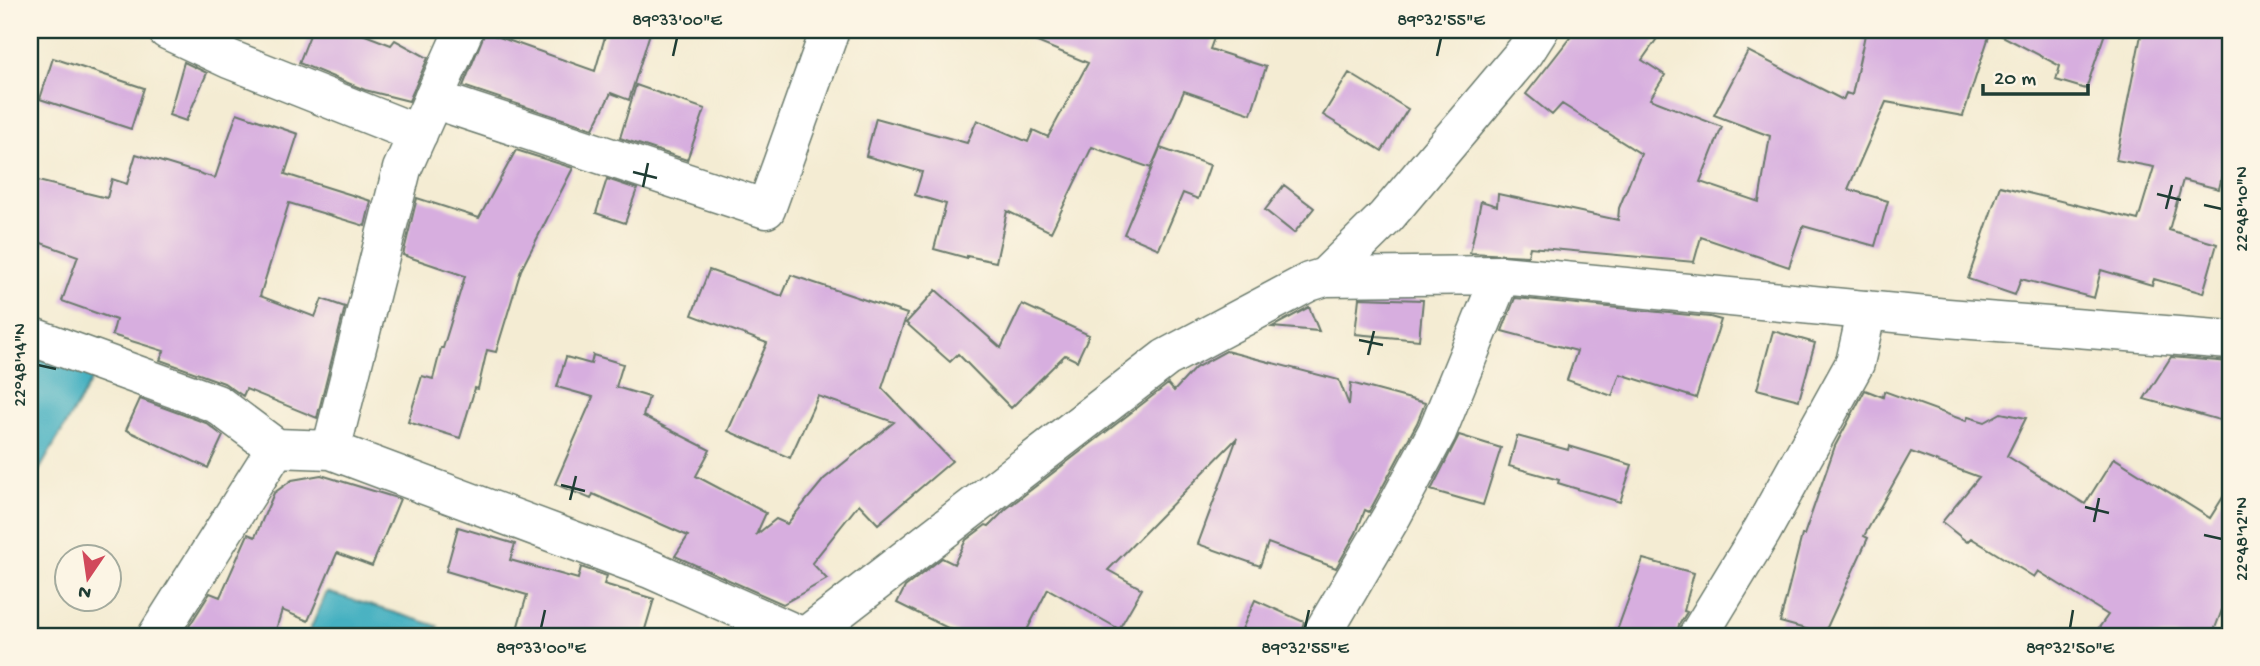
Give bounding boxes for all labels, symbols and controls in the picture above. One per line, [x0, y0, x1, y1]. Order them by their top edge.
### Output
text: 89°33'00"E [632, 11, 722, 32]
text: 89°32'55"E [1397, 11, 1485, 32]
scale bar [1983, 52, 2088, 96]
text: 20 m [1994, 68, 2036, 93]
text: 22°48'10"N [2233, 166, 2254, 252]
text: 22°48'14"N [11, 323, 32, 407]
text: 22°48'12"N [2233, 497, 2254, 581]
north arrow [52, 544, 122, 614]
text: N [76, 579, 94, 604]
text: 89°33'00"E [496, 639, 586, 660]
text: 89°32'55"E [1261, 639, 1349, 660]
text: 89°32'50"E [2026, 639, 2115, 660]

